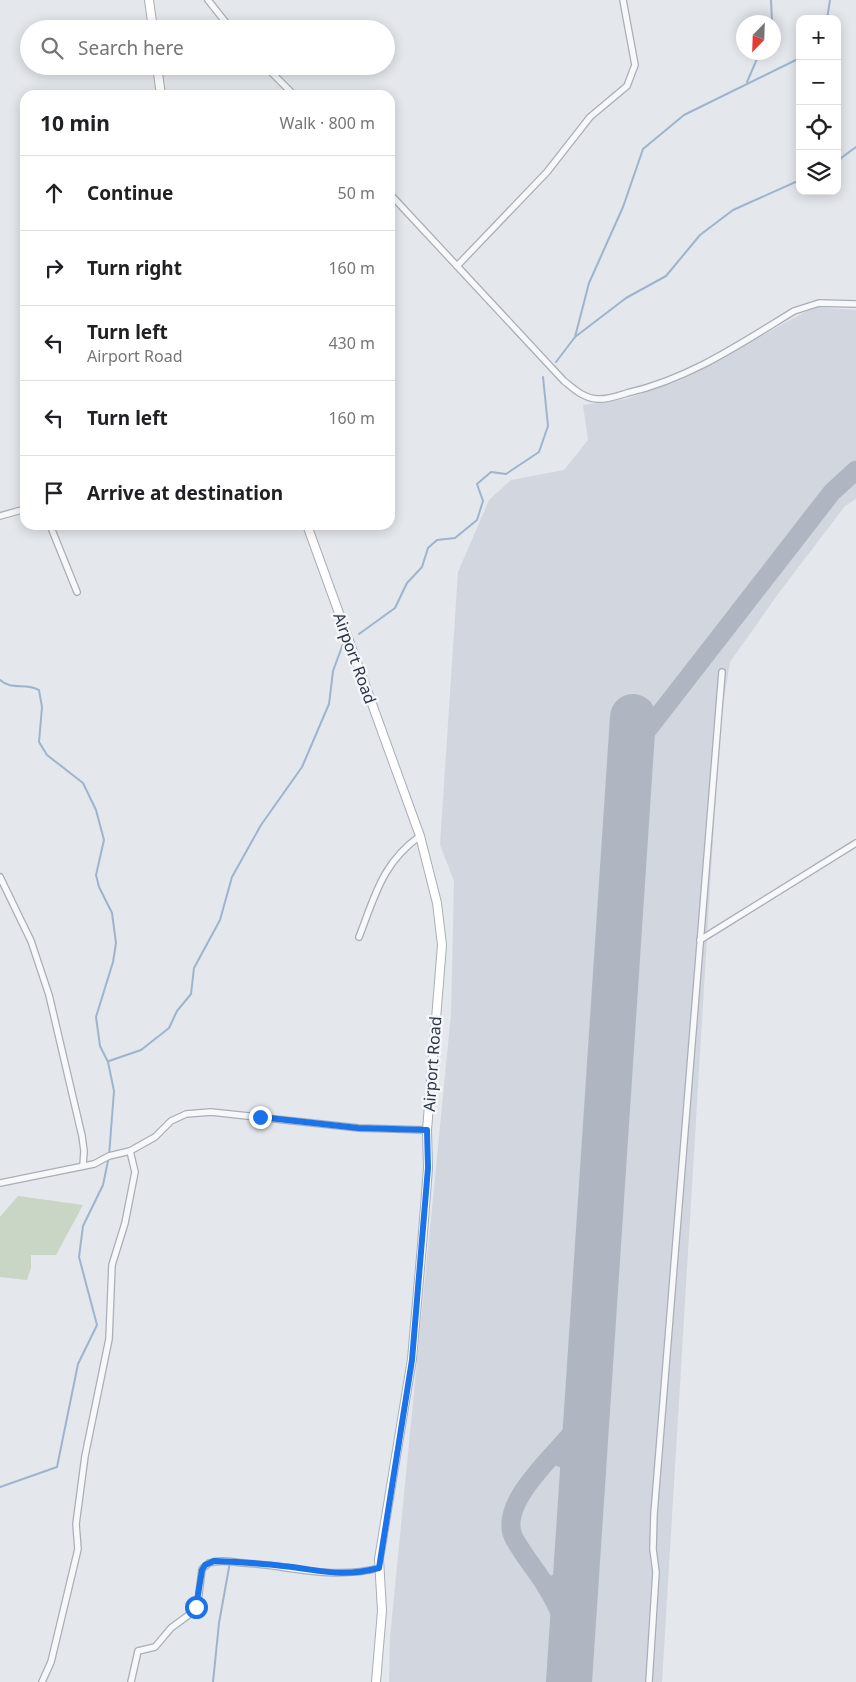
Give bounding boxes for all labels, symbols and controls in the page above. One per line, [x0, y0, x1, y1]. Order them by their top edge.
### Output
north arrow [736, 15, 781, 60]
map controls [796, 15, 841, 195]
button: + [796, 15, 841, 60]
search box [20, 20, 395, 75]
icon: search [38, 34, 66, 62]
text: Search here [78, 35, 184, 61]
button: − [796, 60, 841, 105]
button: locate [796, 105, 841, 150]
text: 10 min [40, 109, 110, 137]
text: Walk · 800 m [280, 112, 375, 134]
button: layers [796, 150, 841, 195]
icon: ahead [40, 179, 68, 207]
text: Continue [87, 180, 173, 206]
text: 50 m [338, 182, 375, 204]
icon: right [40, 254, 68, 282]
text: Turn right [87, 255, 182, 281]
text: 160 m [328, 257, 375, 279]
text: Turn left [87, 319, 168, 345]
icon: left [40, 329, 68, 357]
text: 430 m [328, 332, 375, 354]
text: Airport Road [87, 345, 182, 367]
icon: left [40, 404, 68, 432]
text: Turn left [87, 405, 168, 431]
text: 160 m [328, 407, 375, 429]
icon: arrive [40, 479, 68, 507]
text: Arrive at destination [87, 480, 283, 506]
street label: Airport Road [328, 609, 382, 707]
street label: Airport Road [418, 1016, 446, 1112]
route end [249, 1106, 272, 1129]
route start [185, 1596, 208, 1619]

